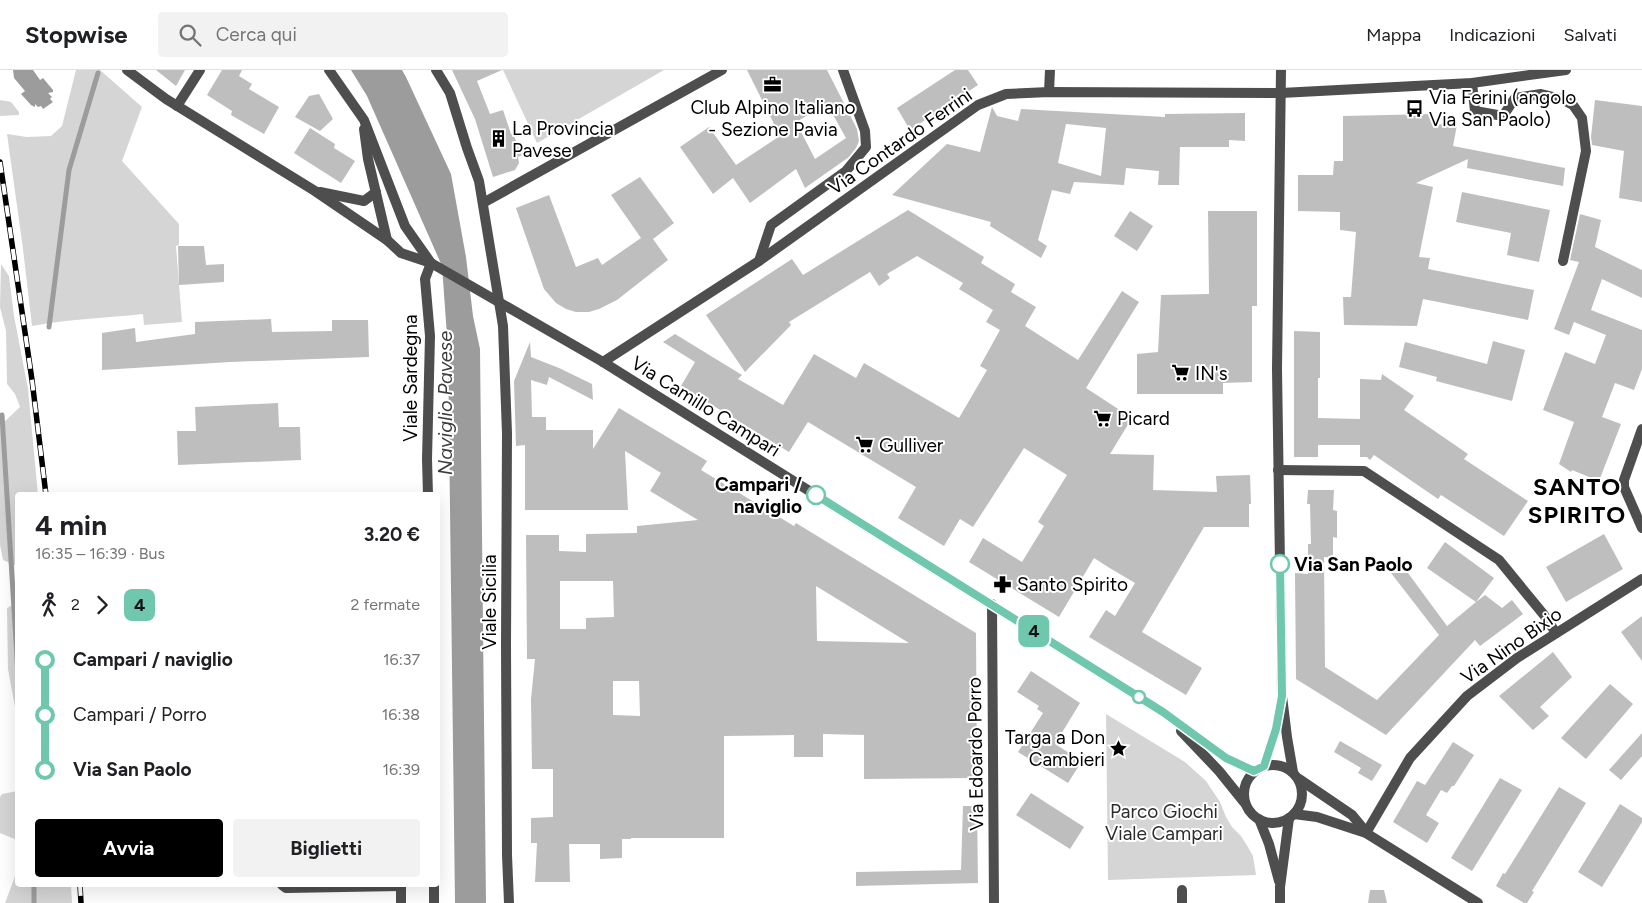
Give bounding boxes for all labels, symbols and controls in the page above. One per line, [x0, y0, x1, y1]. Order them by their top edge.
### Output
search box [158, 12, 508, 57]
text: Stopwise [25, 20, 128, 49]
icon: search [176, 21, 204, 49]
text: Cerca qui [216, 23, 297, 46]
text: Mappa [1366, 24, 1421, 46]
text: Indicazioni [1449, 24, 1535, 46]
text: Salvati [1563, 24, 1617, 46]
office icon: Club Alpino Italiano - Sezione Pavia [763, 74, 783, 94]
street label: Via Contardo Ferrini [824, 83, 977, 200]
place label: Via Ferini (angolo Via San Paolo) [1429, 86, 1576, 131]
place label: Club Alpino Italiano - Sezione Pavia [690, 96, 856, 141]
bus stop icon: Via Ferini (angolo Via San Paolo) [1405, 98, 1425, 118]
place label: La Provincia Pavese [512, 117, 614, 162]
building icon: La Provincia Pavese [488, 129, 508, 149]
street label: Viale Sardegna [399, 314, 422, 442]
water label: Naviglio Pavese [433, 331, 457, 475]
street label: Via Camillo Campari [627, 351, 784, 462]
place label: IN's [1195, 362, 1228, 385]
supermarket icon: IN's [1171, 363, 1191, 383]
place label: Picard [1117, 407, 1170, 430]
supermarket icon: Picard [1093, 408, 1113, 428]
place label: Gulliver [879, 434, 944, 457]
supermarket icon: Gulliver [855, 435, 875, 455]
district label: SANTO SPIRITO [1528, 472, 1626, 529]
place label: Campari / naviglio [715, 473, 802, 518]
marker: Campari / naviglio [806, 485, 826, 505]
text: 4 min [35, 508, 107, 542]
text: 3.20 € [364, 523, 420, 546]
text: 16:35 – 16:39 · Bus [35, 544, 165, 563]
place label: Via San Paolo [1294, 553, 1412, 576]
street label: Viale Sicilia [478, 554, 501, 650]
marker: Via San Paolo [1270, 554, 1290, 574]
place label: Santo Spirito [1017, 573, 1128, 596]
pharmacy icon: Santo Spirito [993, 574, 1013, 594]
icon: walk [35, 591, 63, 619]
icon: forward [88, 591, 116, 619]
text: 4 [134, 594, 145, 616]
text: 2 [71, 595, 80, 614]
text: 2 fermate [351, 595, 420, 614]
street label: Via Nino Bixio [1456, 602, 1566, 689]
line badge: 4 [1018, 615, 1050, 647]
text: 4 [1028, 620, 1040, 642]
text: Campari / naviglio [73, 648, 233, 671]
text: 16:37 [383, 650, 420, 669]
street label: Via Edoardo Porro [963, 677, 988, 831]
unlabelled marker [1132, 690, 1146, 704]
text: Campari / Porro [73, 703, 207, 726]
text: 16:38 [382, 705, 420, 724]
place label: Targa a Don Cambieri [1005, 726, 1105, 771]
place icon: Targa a Don Cambieri [1109, 738, 1129, 758]
text: Via San Paolo [73, 758, 191, 781]
text: 16:39 [383, 760, 420, 779]
park label: Parco Giochi Viale Campari [1105, 800, 1223, 845]
button: Avvia [35, 819, 223, 877]
button: Biglietti [233, 819, 420, 877]

